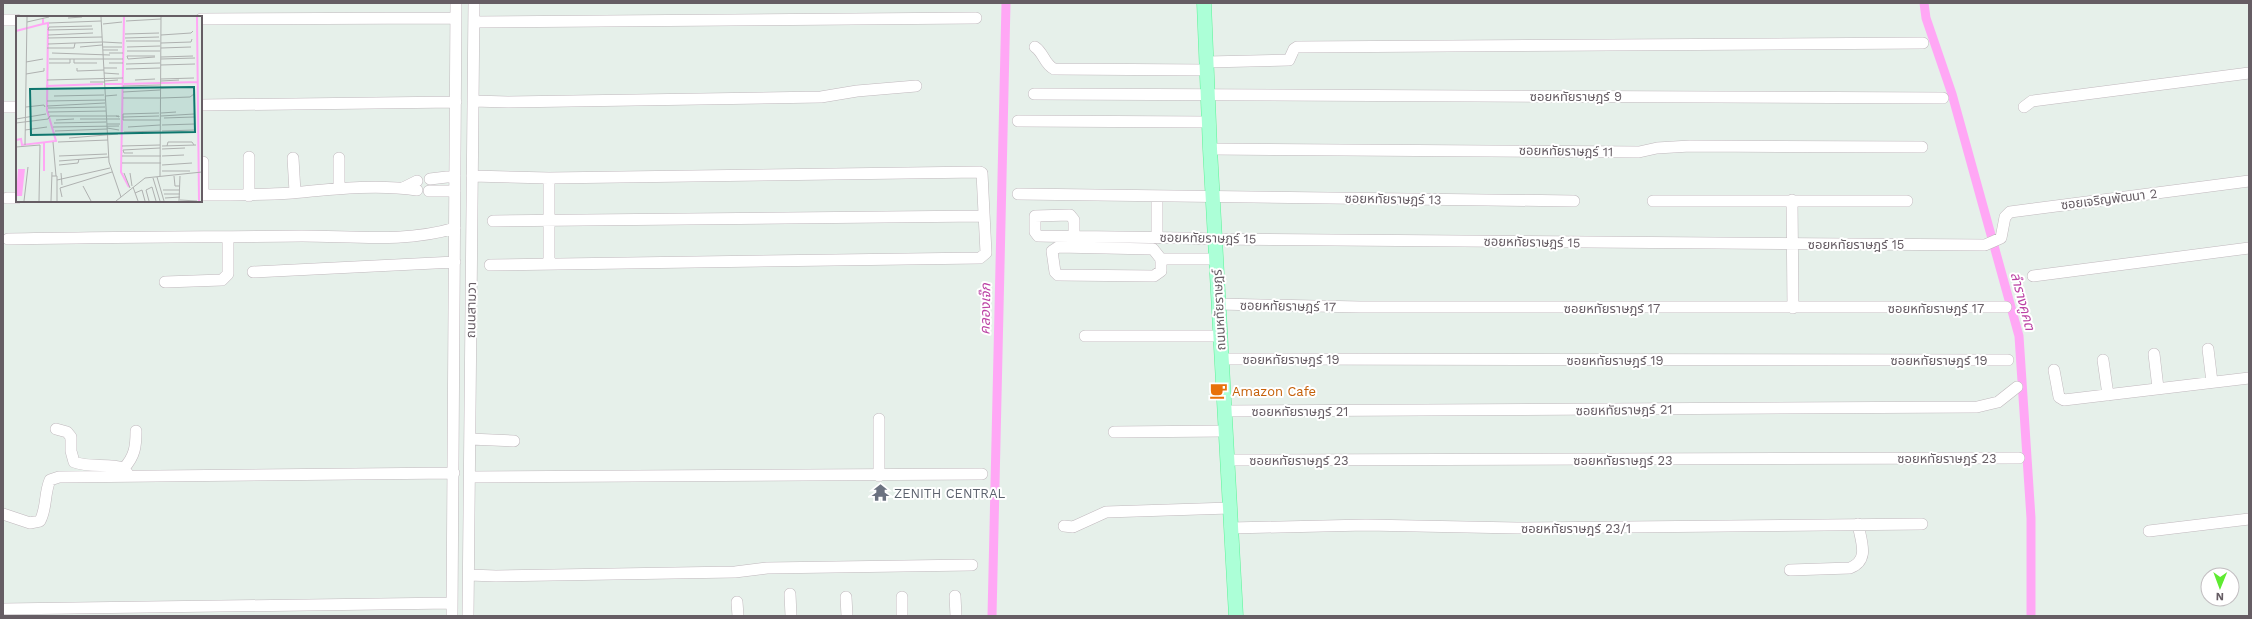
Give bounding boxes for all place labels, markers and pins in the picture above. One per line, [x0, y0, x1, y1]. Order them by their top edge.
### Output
cafe icon: Amazon Cafe [1209, 381, 1229, 401]
place label: Amazon Cafe [1232, 384, 1316, 399]
temple icon: ZENITH CENTRAL [871, 483, 891, 503]
place label: ZENITH CENTRAL [894, 486, 1006, 501]

